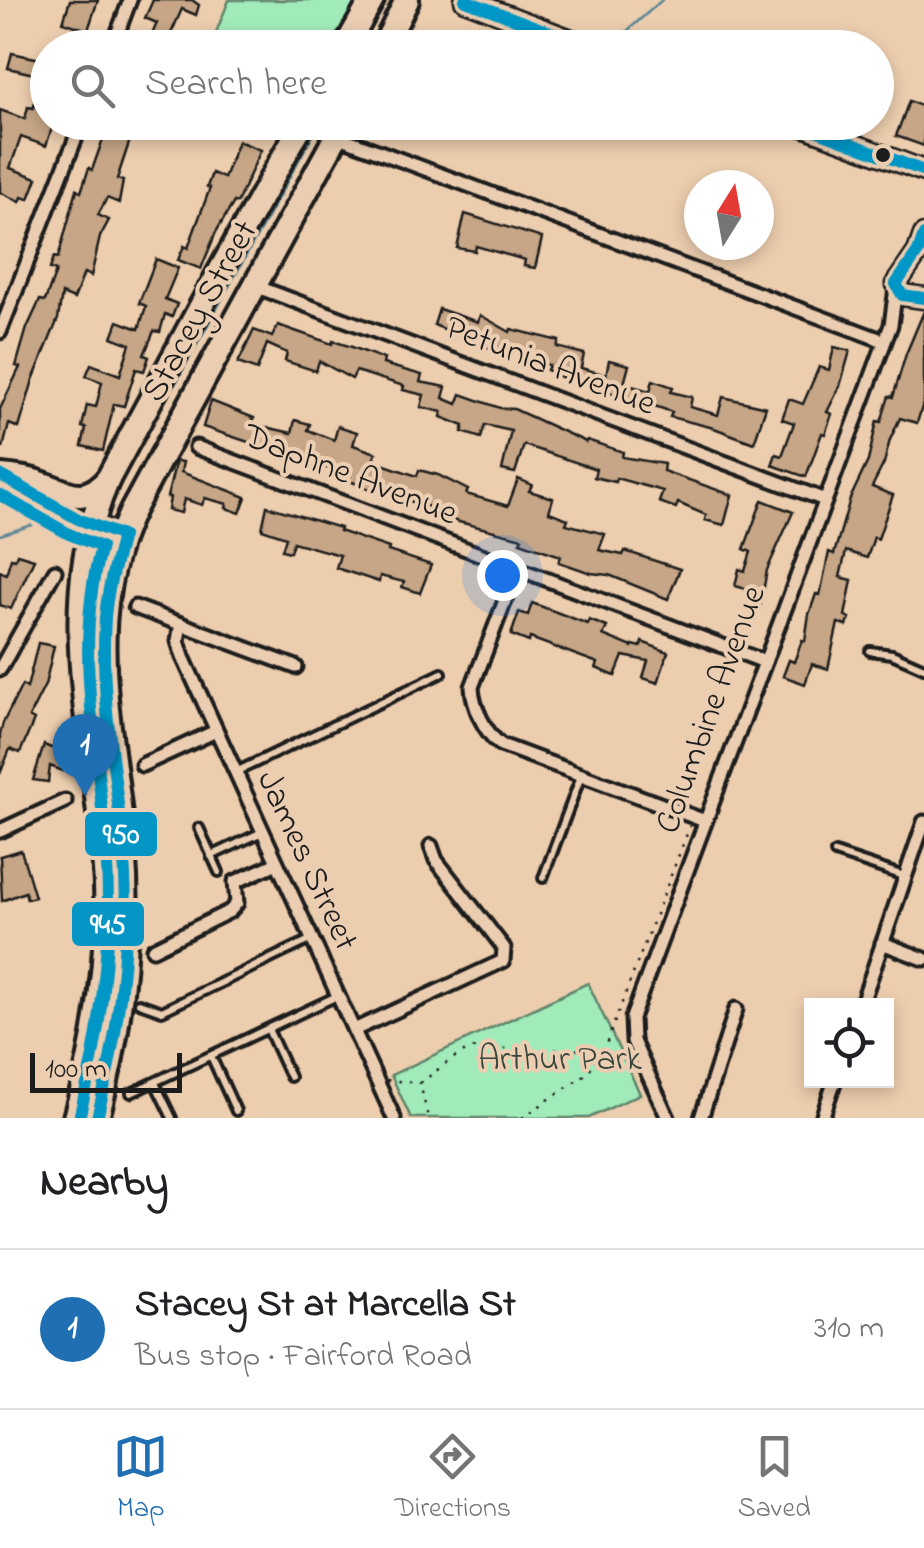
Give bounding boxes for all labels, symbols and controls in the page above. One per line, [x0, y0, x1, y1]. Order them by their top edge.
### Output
search box [30, 30, 894, 140]
text: Search here [145, 57, 327, 113]
icon: search [65, 58, 120, 113]
unlabelled marker [873, 145, 893, 165]
north arrow [684, 170, 774, 260]
street label: Stacey Street [130, 212, 272, 412]
street label: Petunia Avenue [438, 304, 663, 431]
street label: Daphne Avenue [235, 411, 465, 540]
your location [477, 550, 528, 601]
street label: Columbine Avenue [644, 579, 781, 841]
pin: 1 [52, 714, 118, 796]
street label: James Street [242, 762, 370, 960]
line badge: 950 [83, 810, 159, 858]
text: 950 [102, 816, 139, 857]
line badge: 945 [70, 900, 146, 948]
text: 945 [89, 906, 126, 947]
map controls [804, 998, 894, 1088]
button: locate [804, 998, 894, 1088]
park label: Arthur Park [478, 1035, 642, 1086]
scale bar [30, 1048, 182, 1092]
text: 100 m [45, 1050, 107, 1091]
text: Nearby [40, 1153, 168, 1214]
text: Stacey St at Marcella St [135, 1278, 516, 1334]
text: 1 [67, 1306, 78, 1353]
text: 310 m [814, 1306, 884, 1353]
text: Bus stop · Fairford Road [135, 1334, 472, 1381]
tab: Map [113, 1429, 168, 1530]
tab: Directions [395, 1429, 511, 1530]
tab: Saved [738, 1429, 811, 1530]

